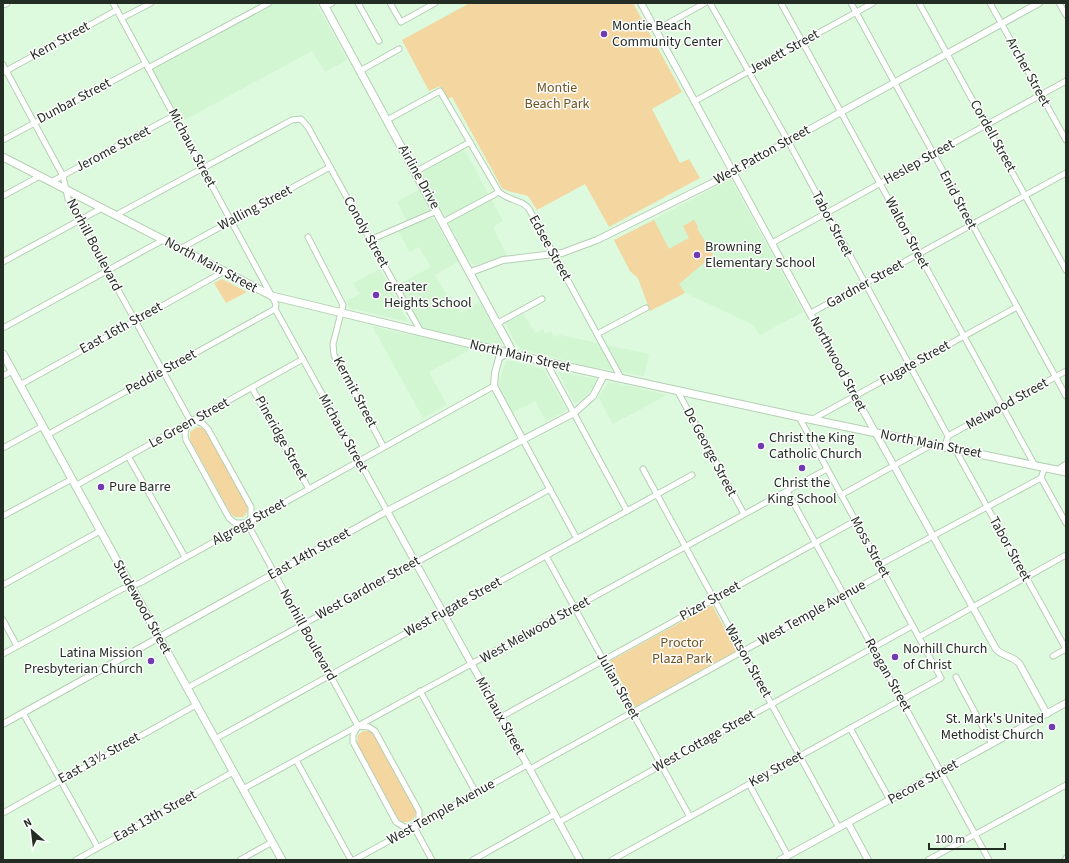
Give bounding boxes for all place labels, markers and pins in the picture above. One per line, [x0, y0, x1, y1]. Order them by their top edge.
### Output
place label: Montie Beach Community Center [612, 16, 723, 52]
marker: Montie Beach Community Center [599, 29, 609, 39]
place label: Browning Elementary School [705, 237, 816, 273]
marker: Browning Elementary School [692, 250, 702, 260]
place label: Greater Heights School [384, 277, 472, 313]
marker: Greater Heights School [371, 290, 381, 300]
place label: Christ the King Catholic Church [769, 428, 862, 464]
marker: Christ the King Catholic Church [756, 441, 766, 451]
marker: Christ the King School [797, 463, 807, 473]
place label: Christ the King School [767, 473, 837, 509]
place label: Pure Barre [109, 477, 171, 497]
marker: Pure Barre [96, 482, 106, 492]
place label: Norhill Church of Christ [903, 639, 987, 675]
place label: Latina Mission Presbyterian Church [24, 643, 143, 679]
marker: Norhill Church of Christ [890, 652, 900, 662]
marker: Latina Mission Presbyterian Church [146, 656, 156, 666]
place label: St. Mark's United Methodist Church [941, 709, 1044, 745]
marker: St. Mark's United Methodist Church [1047, 722, 1057, 732]

